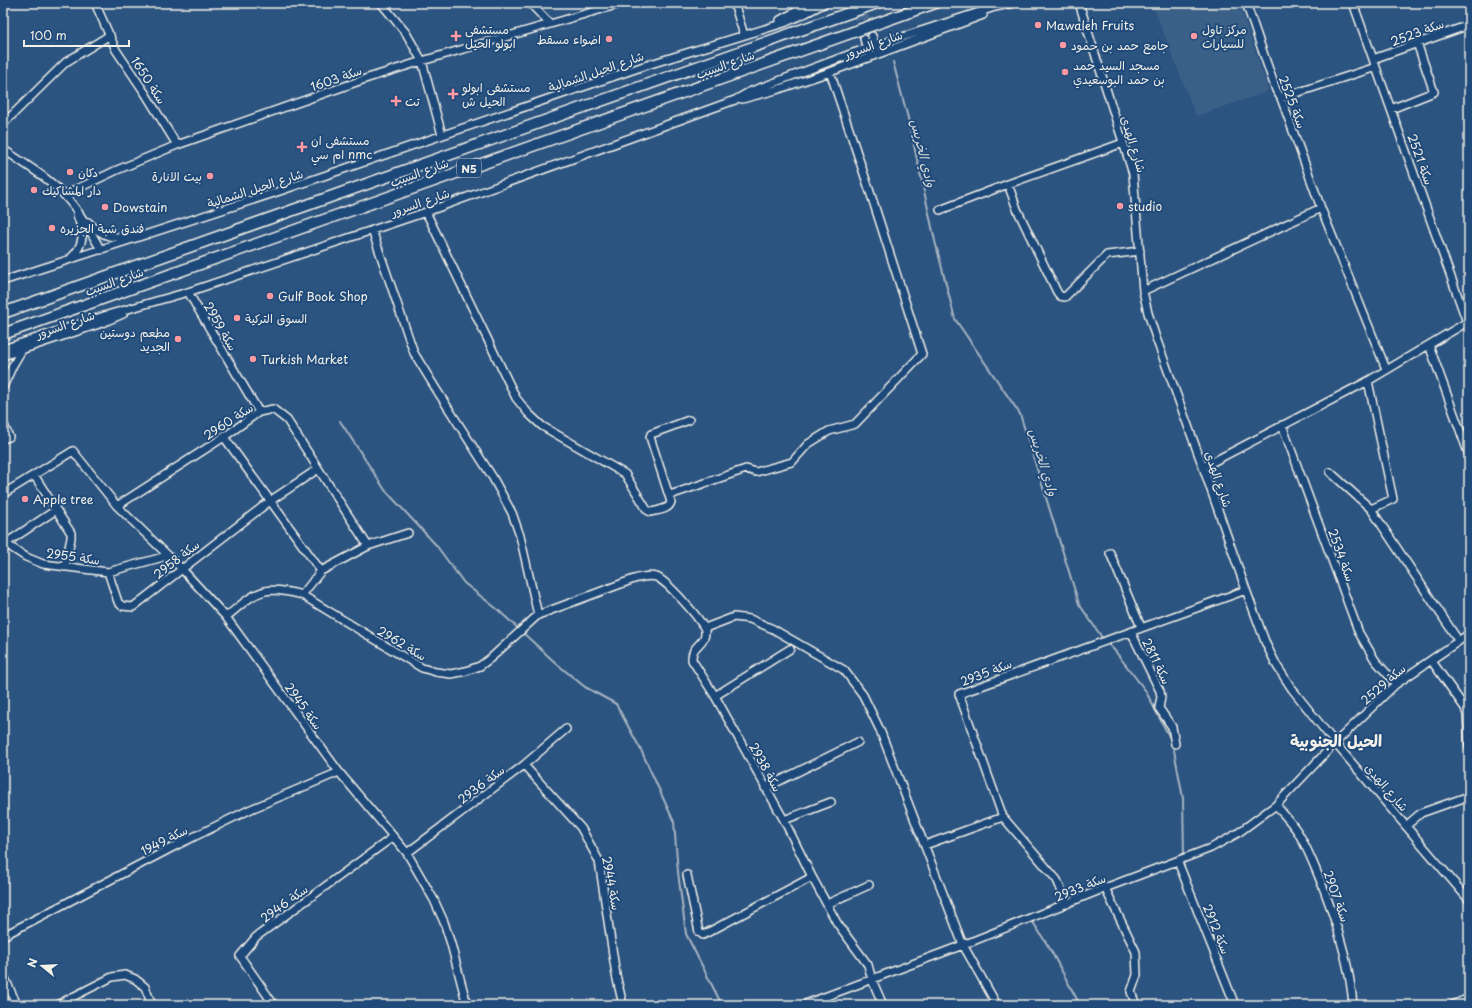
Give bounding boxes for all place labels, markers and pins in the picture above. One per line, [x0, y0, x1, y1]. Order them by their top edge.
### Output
place label: Mawaleh Fruits [1046, 16, 1135, 34]
place label: مستشفى ابولو الحيل [465, 20, 516, 52]
marker: Mawaleh Fruits [1033, 20, 1043, 30]
place label: مركز تاول للسيارات [1202, 20, 1247, 52]
marker: مستشفى ابولو الحيل [450, 30, 462, 42]
place label: اضواء مسقط [537, 30, 601, 48]
marker: مركز تاول للسيارات [1189, 31, 1199, 41]
marker: اضواء مسقط [604, 34, 614, 44]
place label: جامع حمد بن حمود [1071, 36, 1169, 55]
marker: جامع حمد بن حمود [1058, 40, 1068, 50]
place label: مسجد السيد حمد بن حمد البوسعيدي [1073, 56, 1165, 89]
marker: مسجد السيد حمد بن حمد البوسعيدي [1060, 67, 1070, 77]
place label: مستشفى ابولو الحيل ش [461, 78, 531, 110]
marker: مستشفى ابولو الحيل ش [447, 88, 459, 100]
place label: تت [405, 92, 420, 110]
marker: تت [390, 95, 402, 107]
place label: مستشفى ان ام سي nmc [311, 131, 372, 166]
marker: مستشفى ان ام سي nmc [296, 141, 308, 153]
place label: دكان [78, 163, 98, 181]
marker: دكان [65, 167, 75, 177]
place label: بيت الانارة [152, 167, 202, 185]
marker: بيت الانارة [205, 171, 215, 181]
place label: دار المشاكيك [42, 181, 101, 199]
marker: دار المشاكيك [29, 185, 39, 195]
place label: studio [1128, 197, 1163, 215]
place label: Dowstain [113, 198, 167, 216]
marker: studio [1115, 201, 1125, 211]
marker: Dowstain [100, 202, 110, 212]
place label: فندق شبة الجزيره [60, 219, 144, 237]
marker: فندق شبة الجزيره [47, 223, 57, 233]
place label: Gulf Book Shop [278, 287, 368, 305]
marker: Gulf Book Shop [265, 291, 275, 301]
place label: السوق التركية [245, 309, 307, 327]
marker: السوق التركية [232, 313, 242, 323]
place label: مطعم دوستين الجديد [100, 323, 170, 355]
marker: مطعم دوستين الجديد [173, 334, 183, 344]
place label: Turkish Market [261, 350, 348, 368]
marker: Turkish Market [248, 354, 258, 364]
place label: Apple tree [33, 490, 94, 508]
marker: Apple tree [20, 494, 30, 504]

